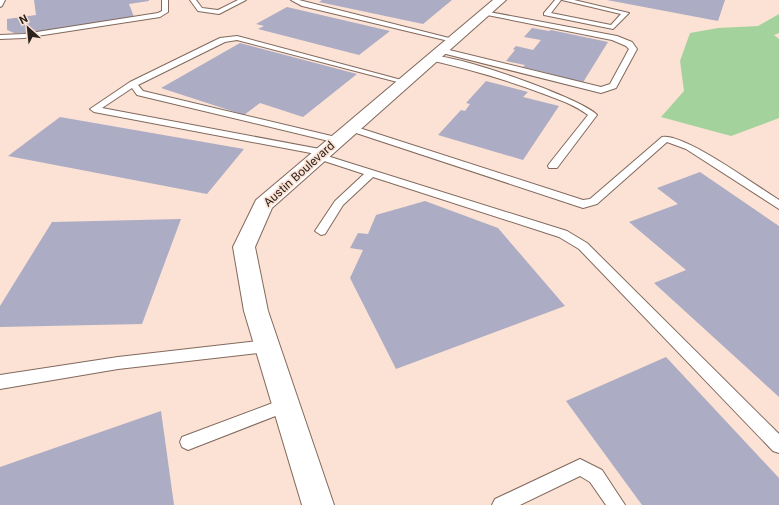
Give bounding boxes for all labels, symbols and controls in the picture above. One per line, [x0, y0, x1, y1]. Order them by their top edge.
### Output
north arrow [8, 8, 48, 48]
text: N [17, 12, 30, 27]
street label: Austin Boulevard [261, 139, 337, 209]

